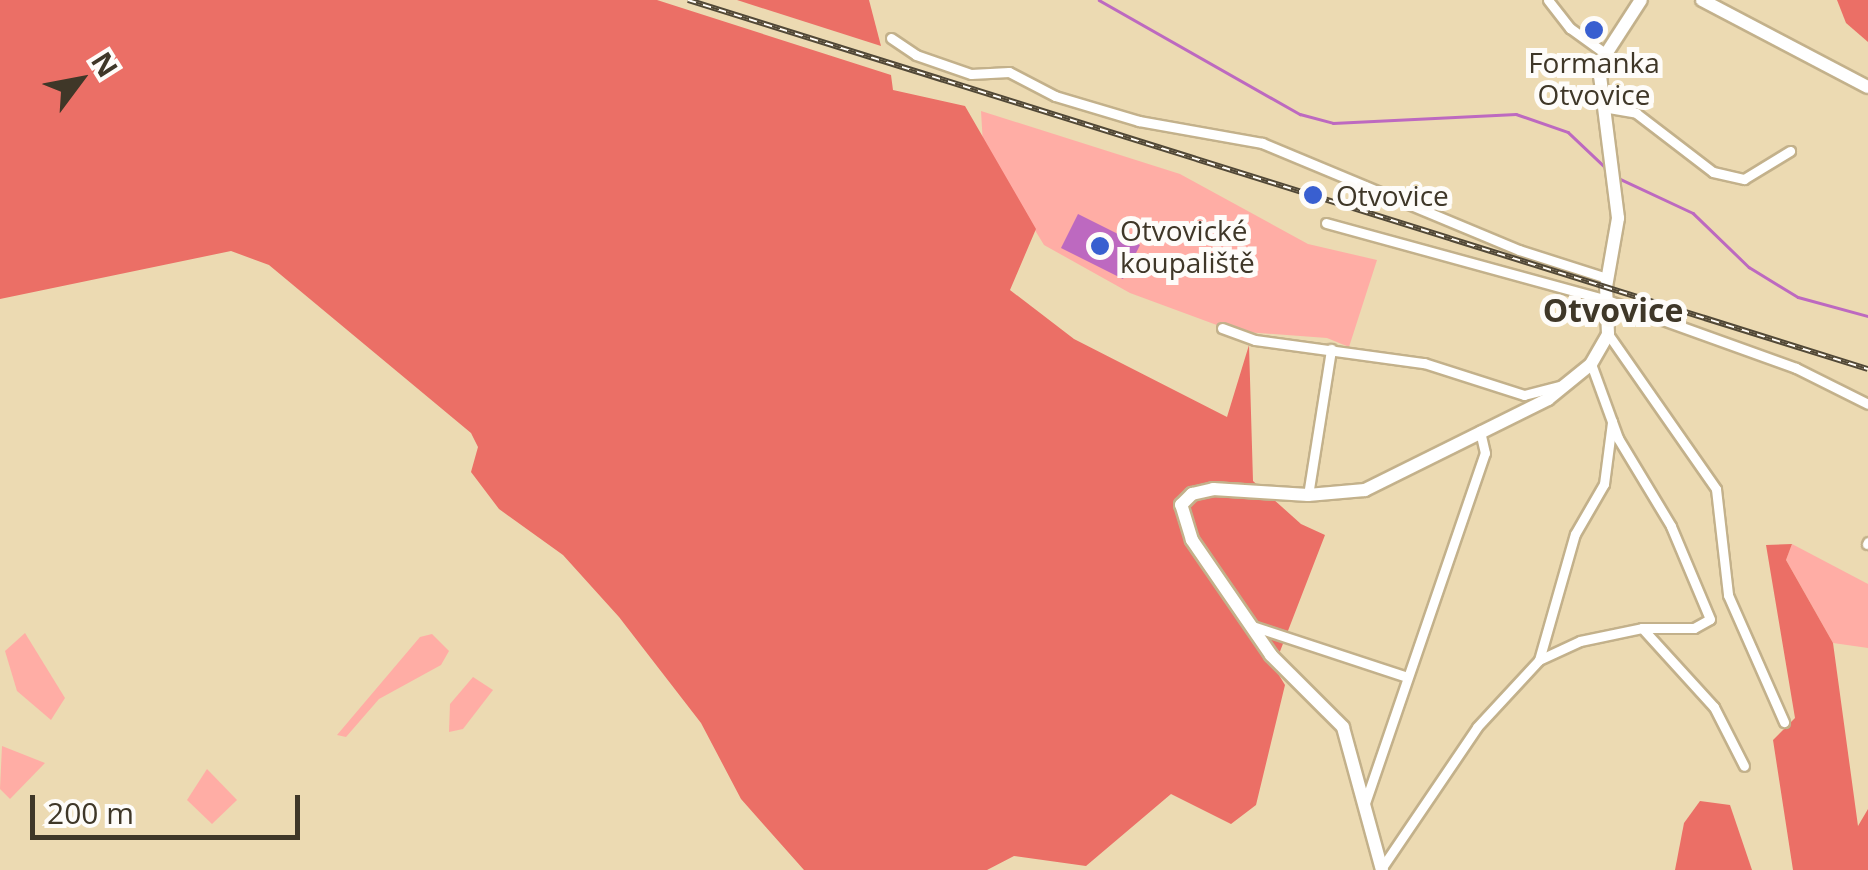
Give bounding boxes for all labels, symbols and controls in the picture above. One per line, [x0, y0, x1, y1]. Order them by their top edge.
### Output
marker: Formanka Otvovice [1583, 19, 1605, 41]
north arrow [30, 30, 130, 130]
text: N [83, 44, 128, 84]
place label: Formanka Otvovice [1528, 45, 1660, 111]
place label: Otvovice [1336, 178, 1449, 212]
marker: Otvovice [1300, 182, 1326, 208]
place label: Otvovické koupaliště [1120, 213, 1255, 279]
marker: Otvovické koupaliště [1089, 235, 1111, 257]
district label: Otvovice [1543, 291, 1683, 329]
scale bar [35, 775, 305, 837]
text: 200 m [47, 792, 134, 833]

